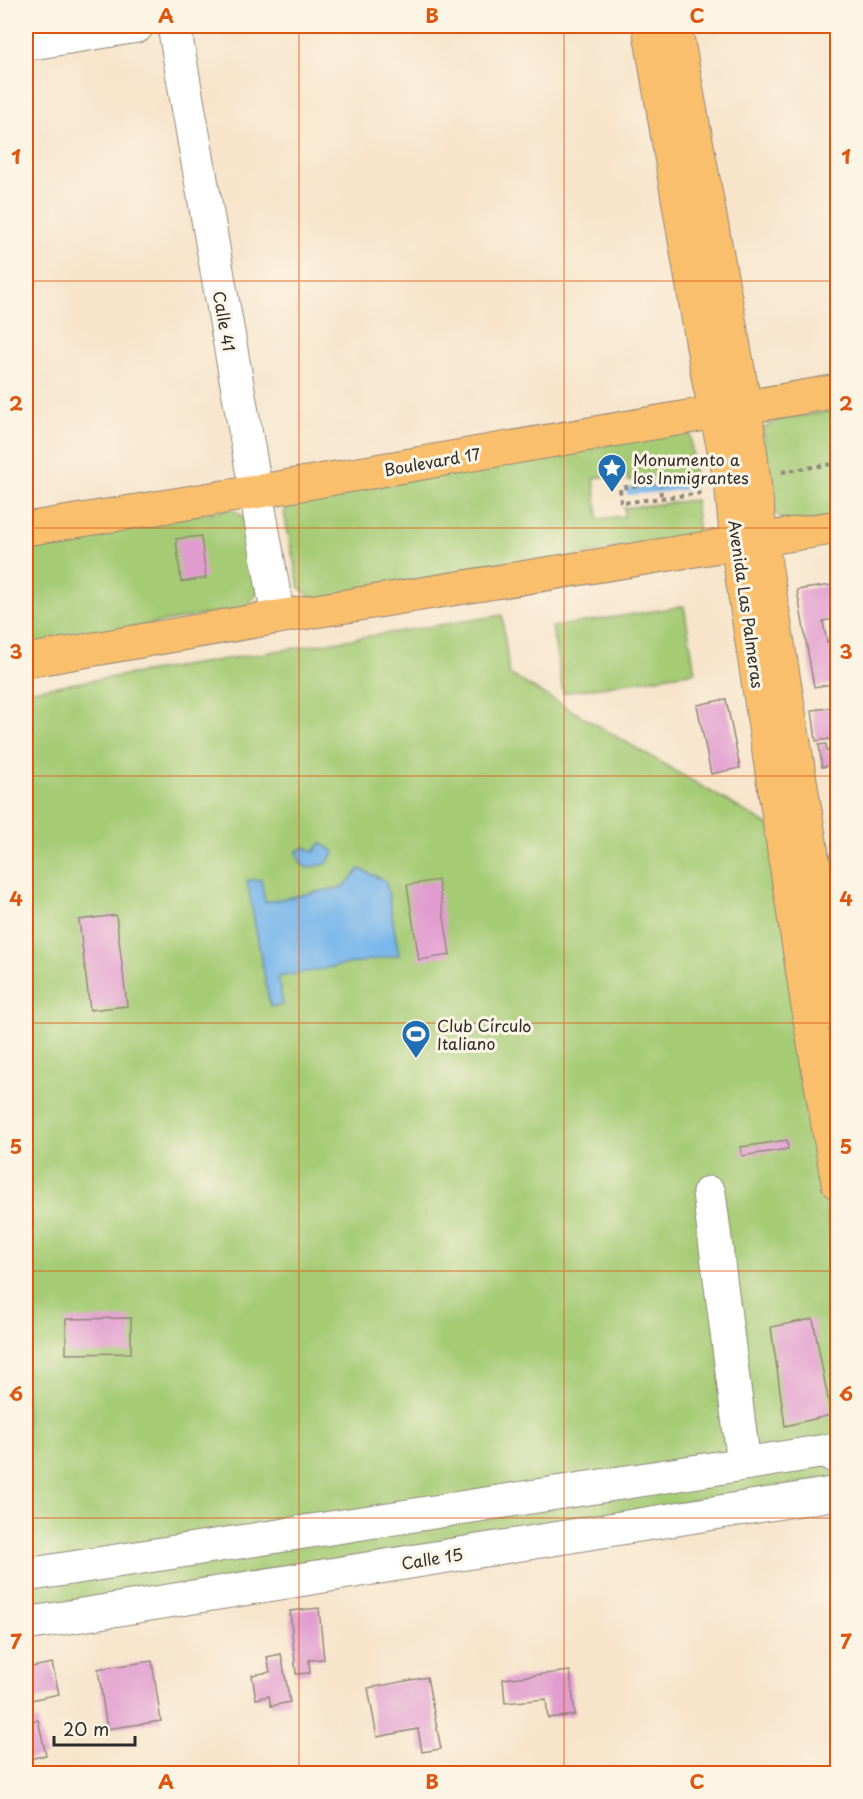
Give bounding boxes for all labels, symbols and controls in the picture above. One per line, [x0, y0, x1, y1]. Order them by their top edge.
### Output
text: A [158, 0, 174, 30]
text: B [425, 0, 439, 30]
text: C [689, 0, 705, 30]
text: 1 [11, 141, 21, 171]
text: 1 [841, 141, 851, 171]
street label: Calle 41 [208, 289, 242, 353]
text: 2 [9, 388, 23, 418]
text: 2 [839, 388, 853, 418]
street label: Boulevard 17 [382, 441, 483, 481]
place label: Monumento a los Inmigrantes [633, 447, 749, 489]
place icon: Monumento a los Inmigrantes [596, 452, 628, 494]
street label: Avenida Las Palmeras [723, 518, 771, 690]
text: 3 [9, 636, 23, 666]
text: 3 [839, 636, 853, 666]
text: 4 [9, 883, 23, 913]
text: 4 [839, 883, 853, 913]
place label: Club Círculo Italiano [437, 1013, 531, 1055]
sports icon: Club Círculo Italiano [400, 1018, 432, 1060]
text: 5 [10, 1131, 22, 1161]
text: 5 [840, 1131, 852, 1161]
text: 6 [9, 1378, 23, 1408]
text: 6 [839, 1378, 853, 1408]
street label: Calle 15 [399, 1541, 465, 1575]
text: 7 [10, 1626, 22, 1656]
text: 7 [840, 1626, 852, 1656]
scale bar [54, 1709, 135, 1747]
text: 20 m [63, 1715, 109, 1742]
text: A [158, 1766, 174, 1796]
text: B [425, 1766, 439, 1796]
text: C [689, 1766, 705, 1796]

